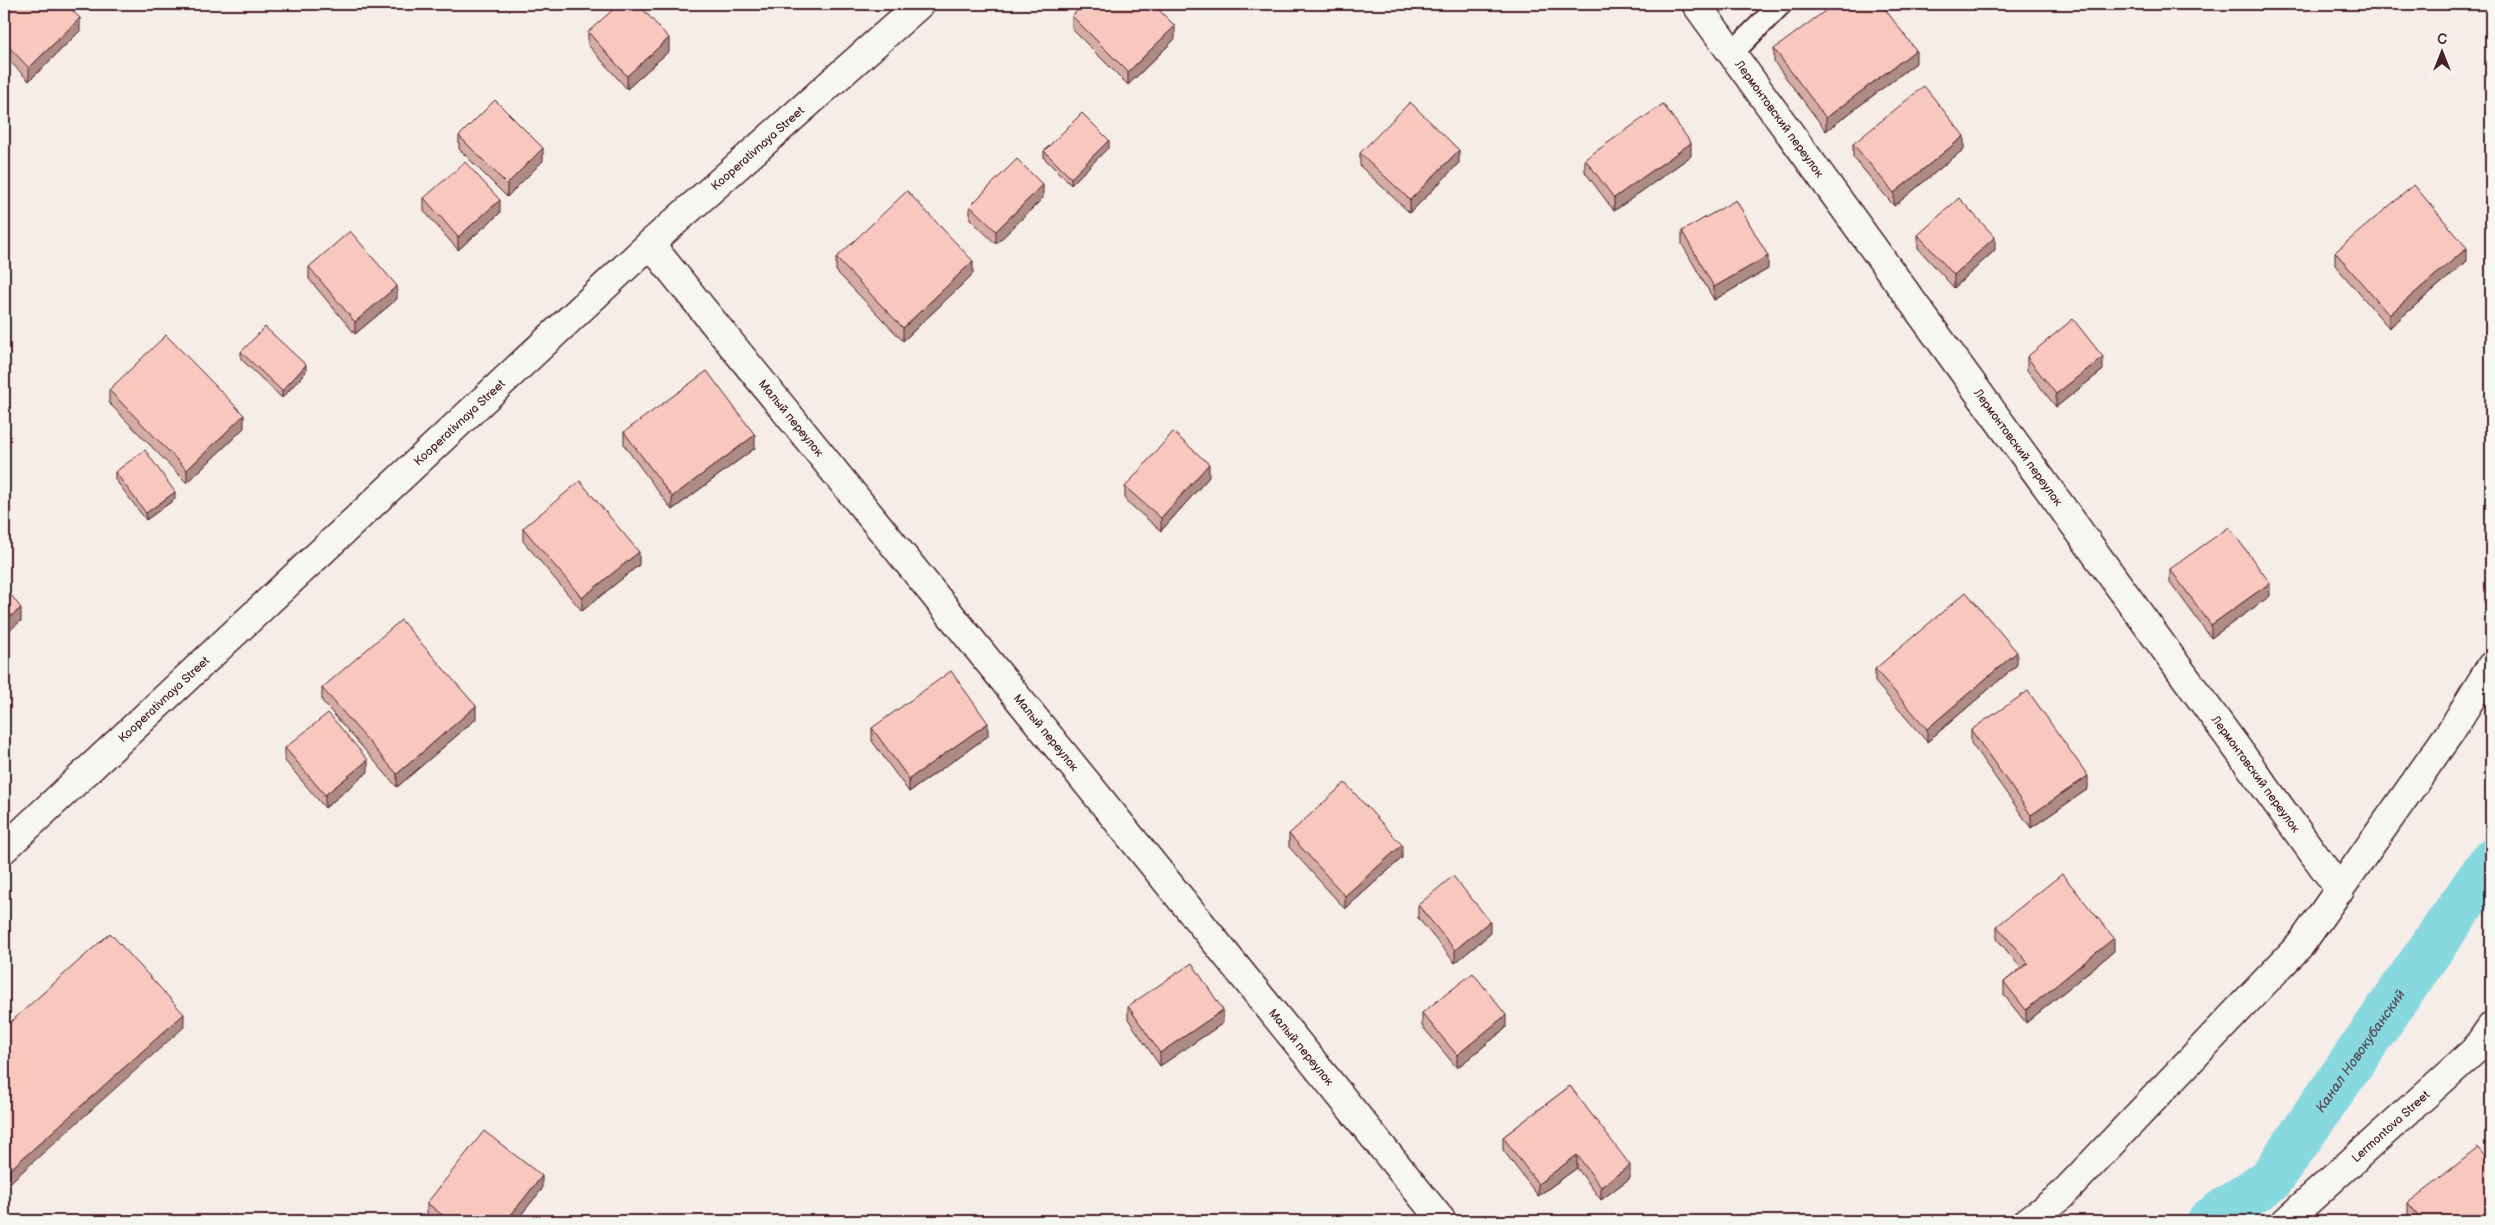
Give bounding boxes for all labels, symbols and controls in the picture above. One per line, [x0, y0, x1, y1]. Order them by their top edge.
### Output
north arrow [2418, 28, 2468, 78]
text: С [2437, 31, 2447, 48]
street label: Лермонтовский переулок [1731, 57, 1827, 181]
street label: Kooperativnaya Street [708, 103, 808, 194]
street label: Kooperativnaya Street [411, 376, 509, 469]
street label: Малый переулок [755, 377, 827, 460]
street label: Лермонтовский переулок [1970, 385, 2066, 510]
street label: Kooperativnaya Street [115, 653, 213, 746]
street label: Малый переулок [1010, 691, 1082, 775]
street label: Лермонтовский переулок [2207, 712, 2303, 836]
water label: Канал Новокубанский [2312, 986, 2409, 1116]
street label: Малый переулок [1265, 1006, 1337, 1090]
street label: Lermontova Street [2349, 1087, 2433, 1166]

